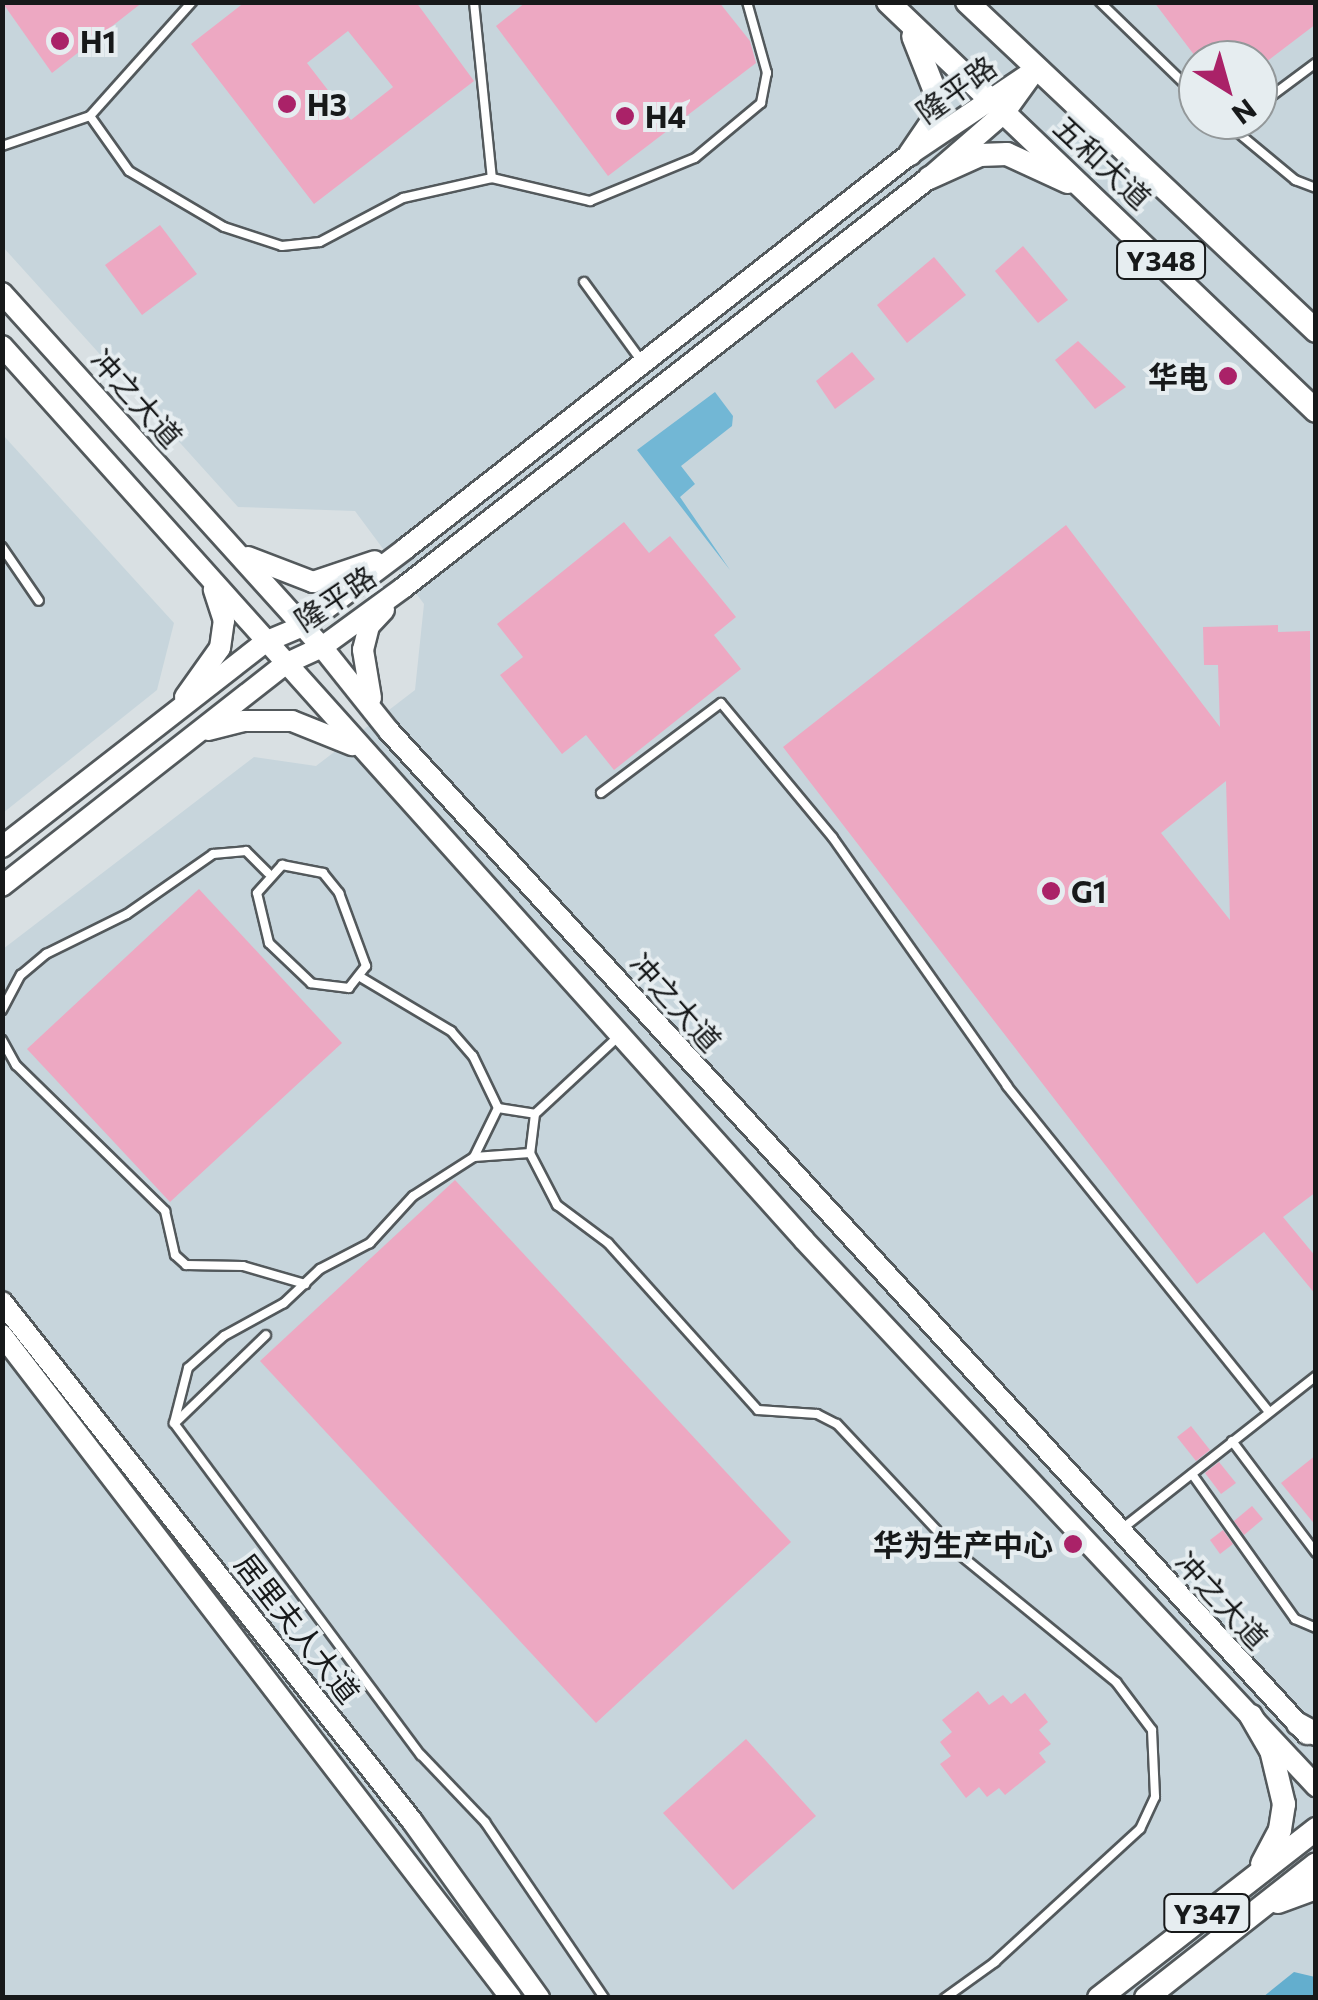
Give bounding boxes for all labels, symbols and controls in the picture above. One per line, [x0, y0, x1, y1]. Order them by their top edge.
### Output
place label: H1 [80, 23, 116, 59]
marker: H1 [49, 30, 71, 52]
north arrow [1178, 40, 1278, 140]
street label: 隆平路 [909, 48, 1003, 130]
place label: H3 [307, 86, 347, 122]
text: N [1226, 92, 1263, 132]
marker: H3 [276, 93, 298, 115]
place label: H4 [645, 98, 686, 134]
marker: H4 [614, 105, 636, 127]
street label: 五和大道 [1047, 108, 1159, 216]
road number: Y348 [1116, 237, 1206, 283]
street label: 冲之大道 [83, 341, 191, 455]
place label: 华电 [1148, 358, 1208, 394]
marker: 华电 [1217, 365, 1239, 387]
street label: 隆平路 [288, 558, 382, 638]
place label: G1 [1071, 873, 1106, 909]
marker: G1 [1040, 880, 1062, 902]
street label: 冲之大道 [622, 945, 730, 1059]
place label: 华为生产中心 [873, 1526, 1053, 1562]
marker: 华为生产中心 [1062, 1533, 1084, 1555]
street label: 冲之大道 [1168, 1544, 1276, 1656]
street label: 居里夫人大道 [228, 1546, 368, 1710]
road number: Y347 [1162, 1890, 1252, 1936]

